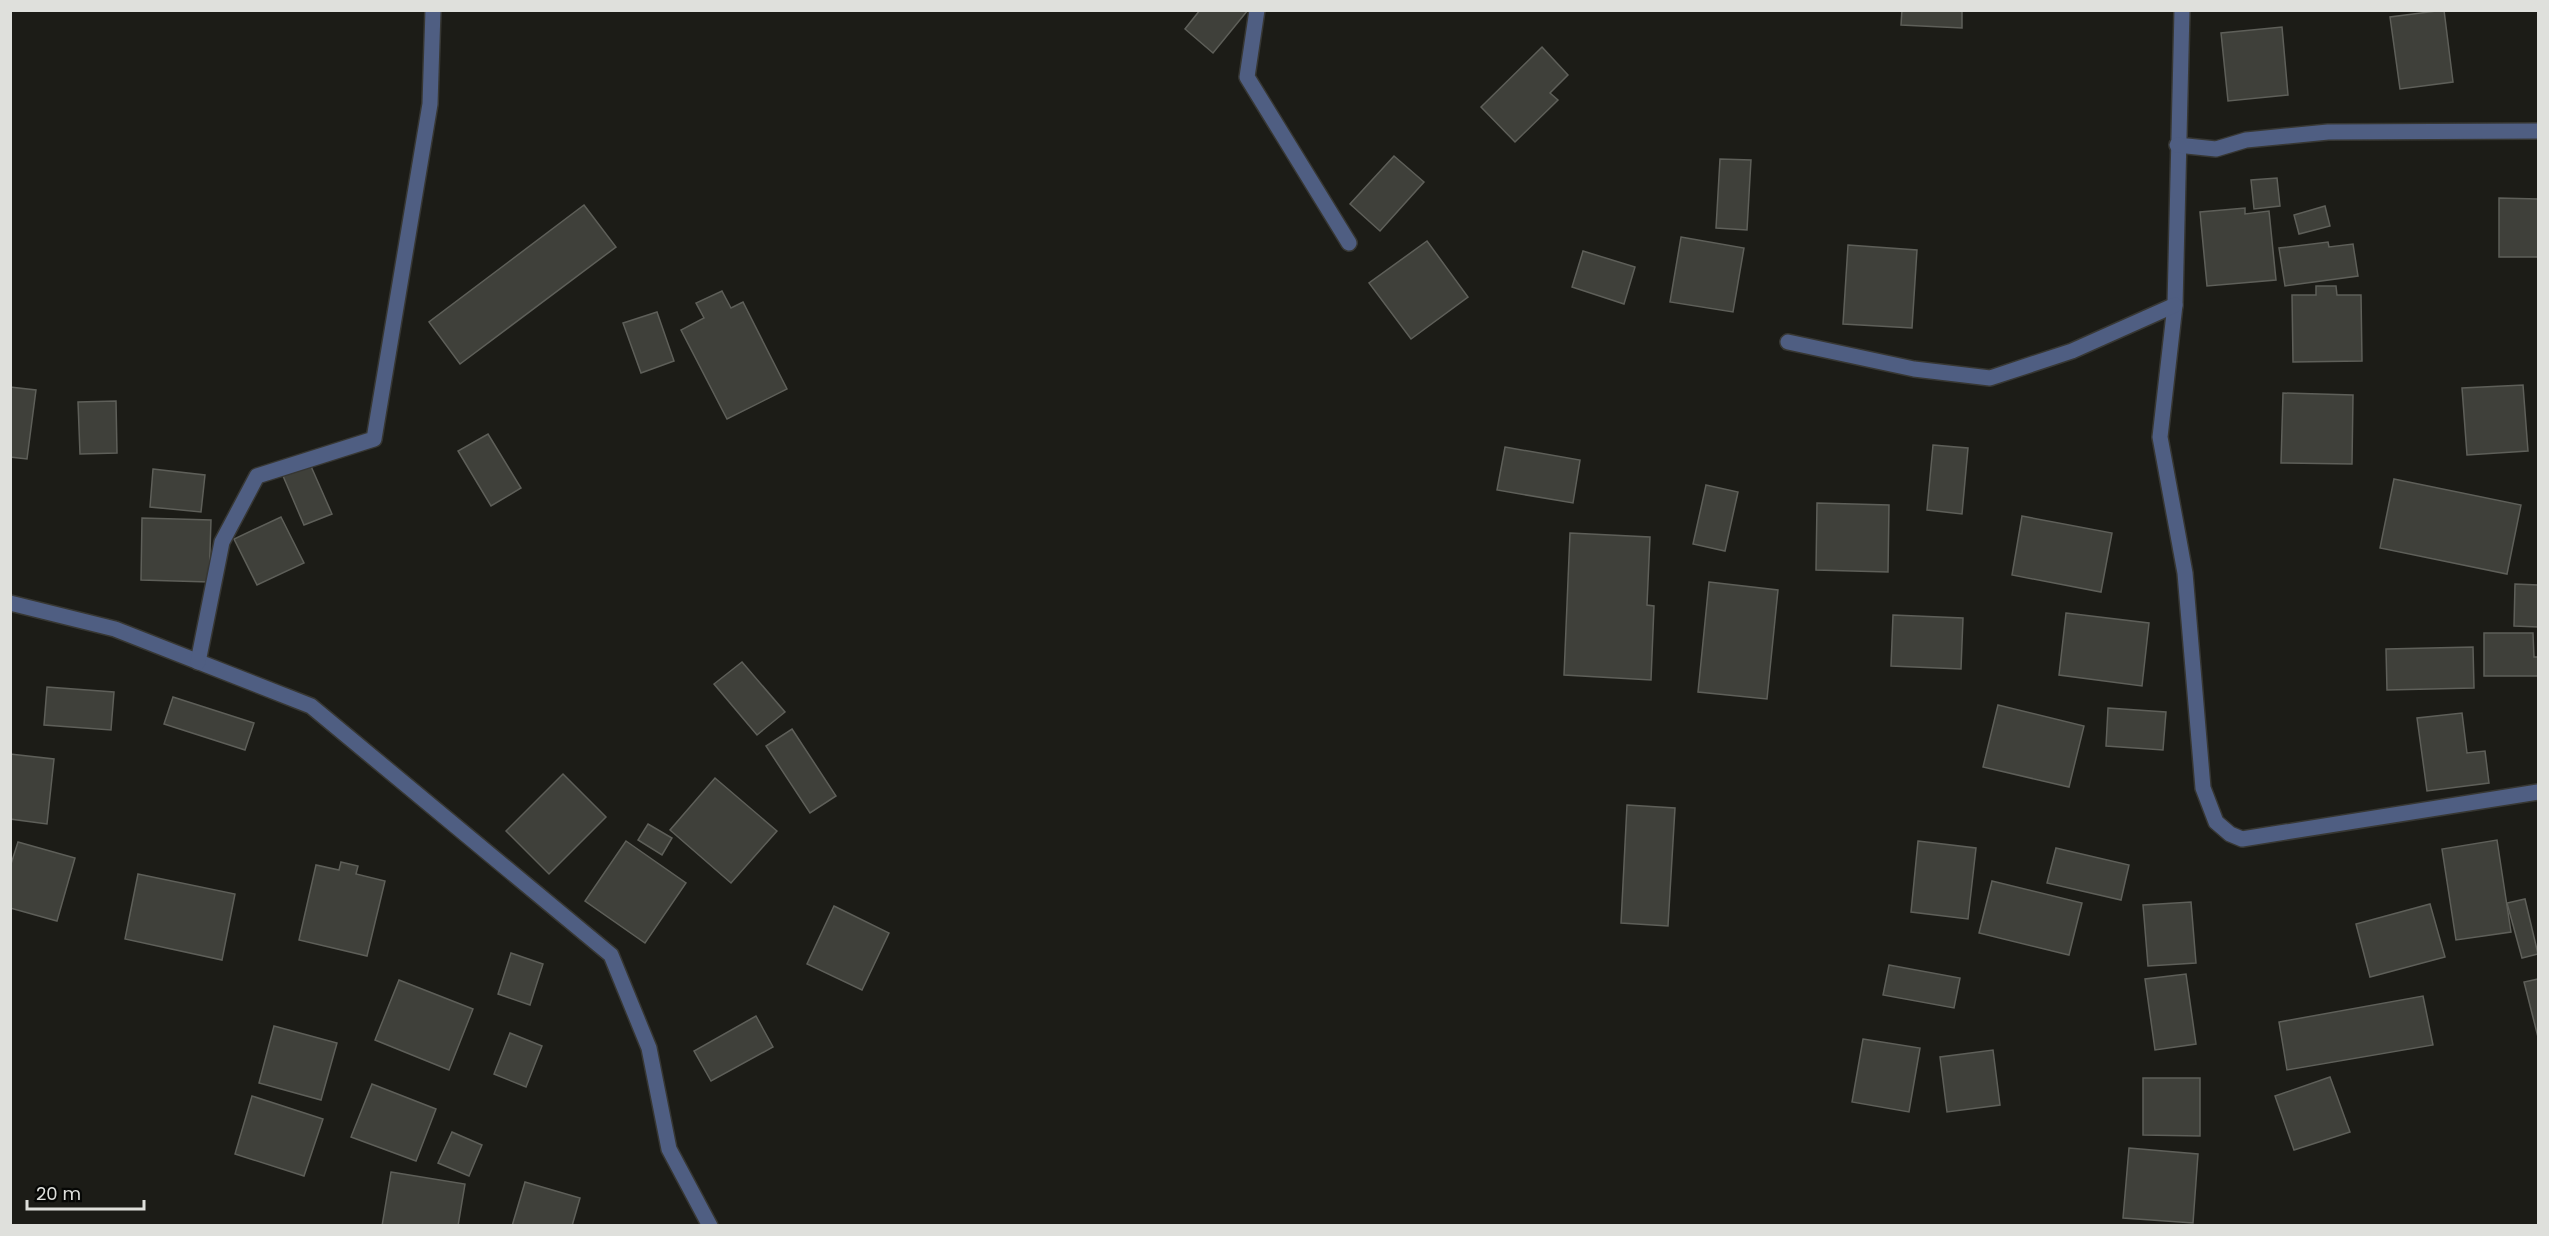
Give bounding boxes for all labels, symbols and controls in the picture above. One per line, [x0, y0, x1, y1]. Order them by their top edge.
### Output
scale bar [27, 1173, 144, 1211]
text: 20 m [36, 1181, 81, 1206]

